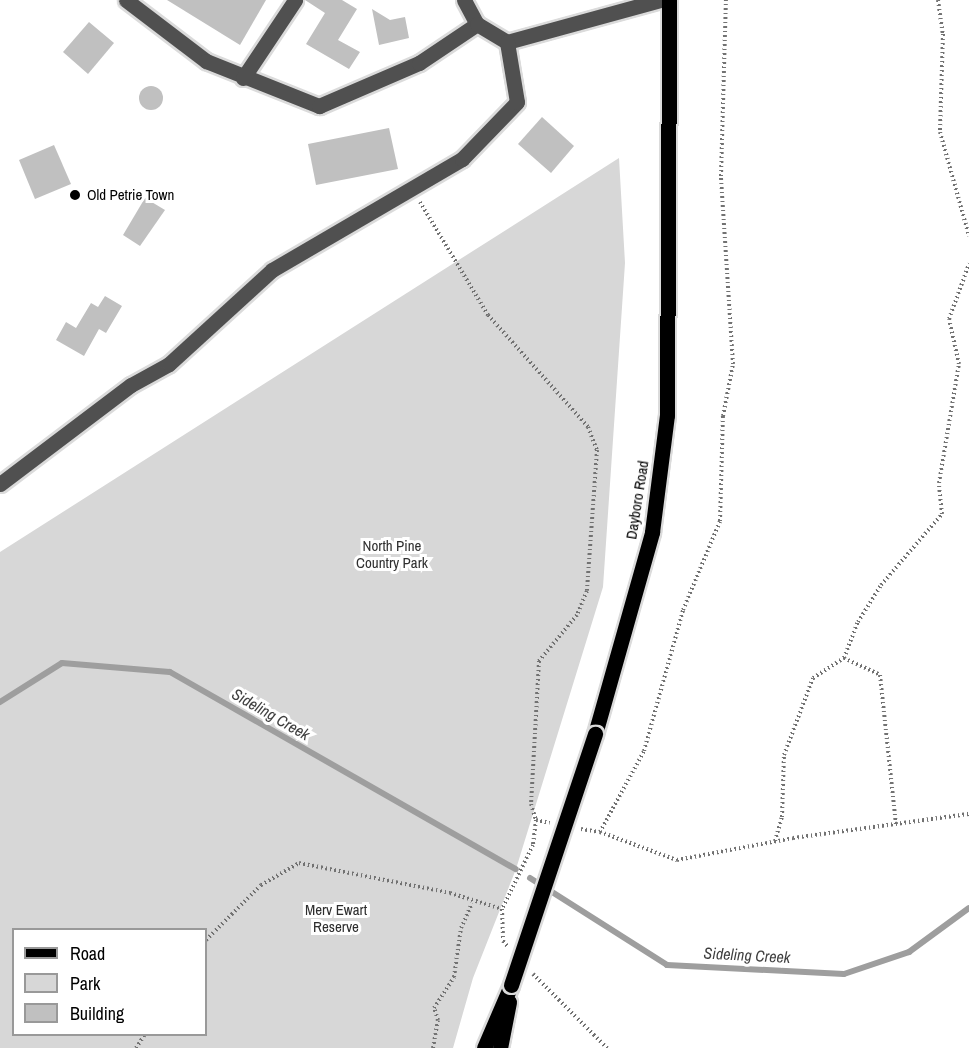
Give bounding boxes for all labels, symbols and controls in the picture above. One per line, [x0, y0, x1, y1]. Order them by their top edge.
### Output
place label: Old Petrie Town [87, 186, 175, 204]
marker: Old Petrie Town [68, 188, 82, 202]
street label: Dayboro Road [622, 459, 652, 541]
park label: North Pine Country Park [356, 536, 428, 571]
water label: Sideling Creek [229, 684, 313, 744]
park label: Merv Ewart Reserve [305, 900, 367, 935]
legend [12, 928, 207, 1036]
text: Road [70, 941, 105, 966]
water label: Sideling Creek [703, 943, 791, 967]
text: Park [70, 971, 100, 996]
text: Building [70, 1001, 124, 1026]

